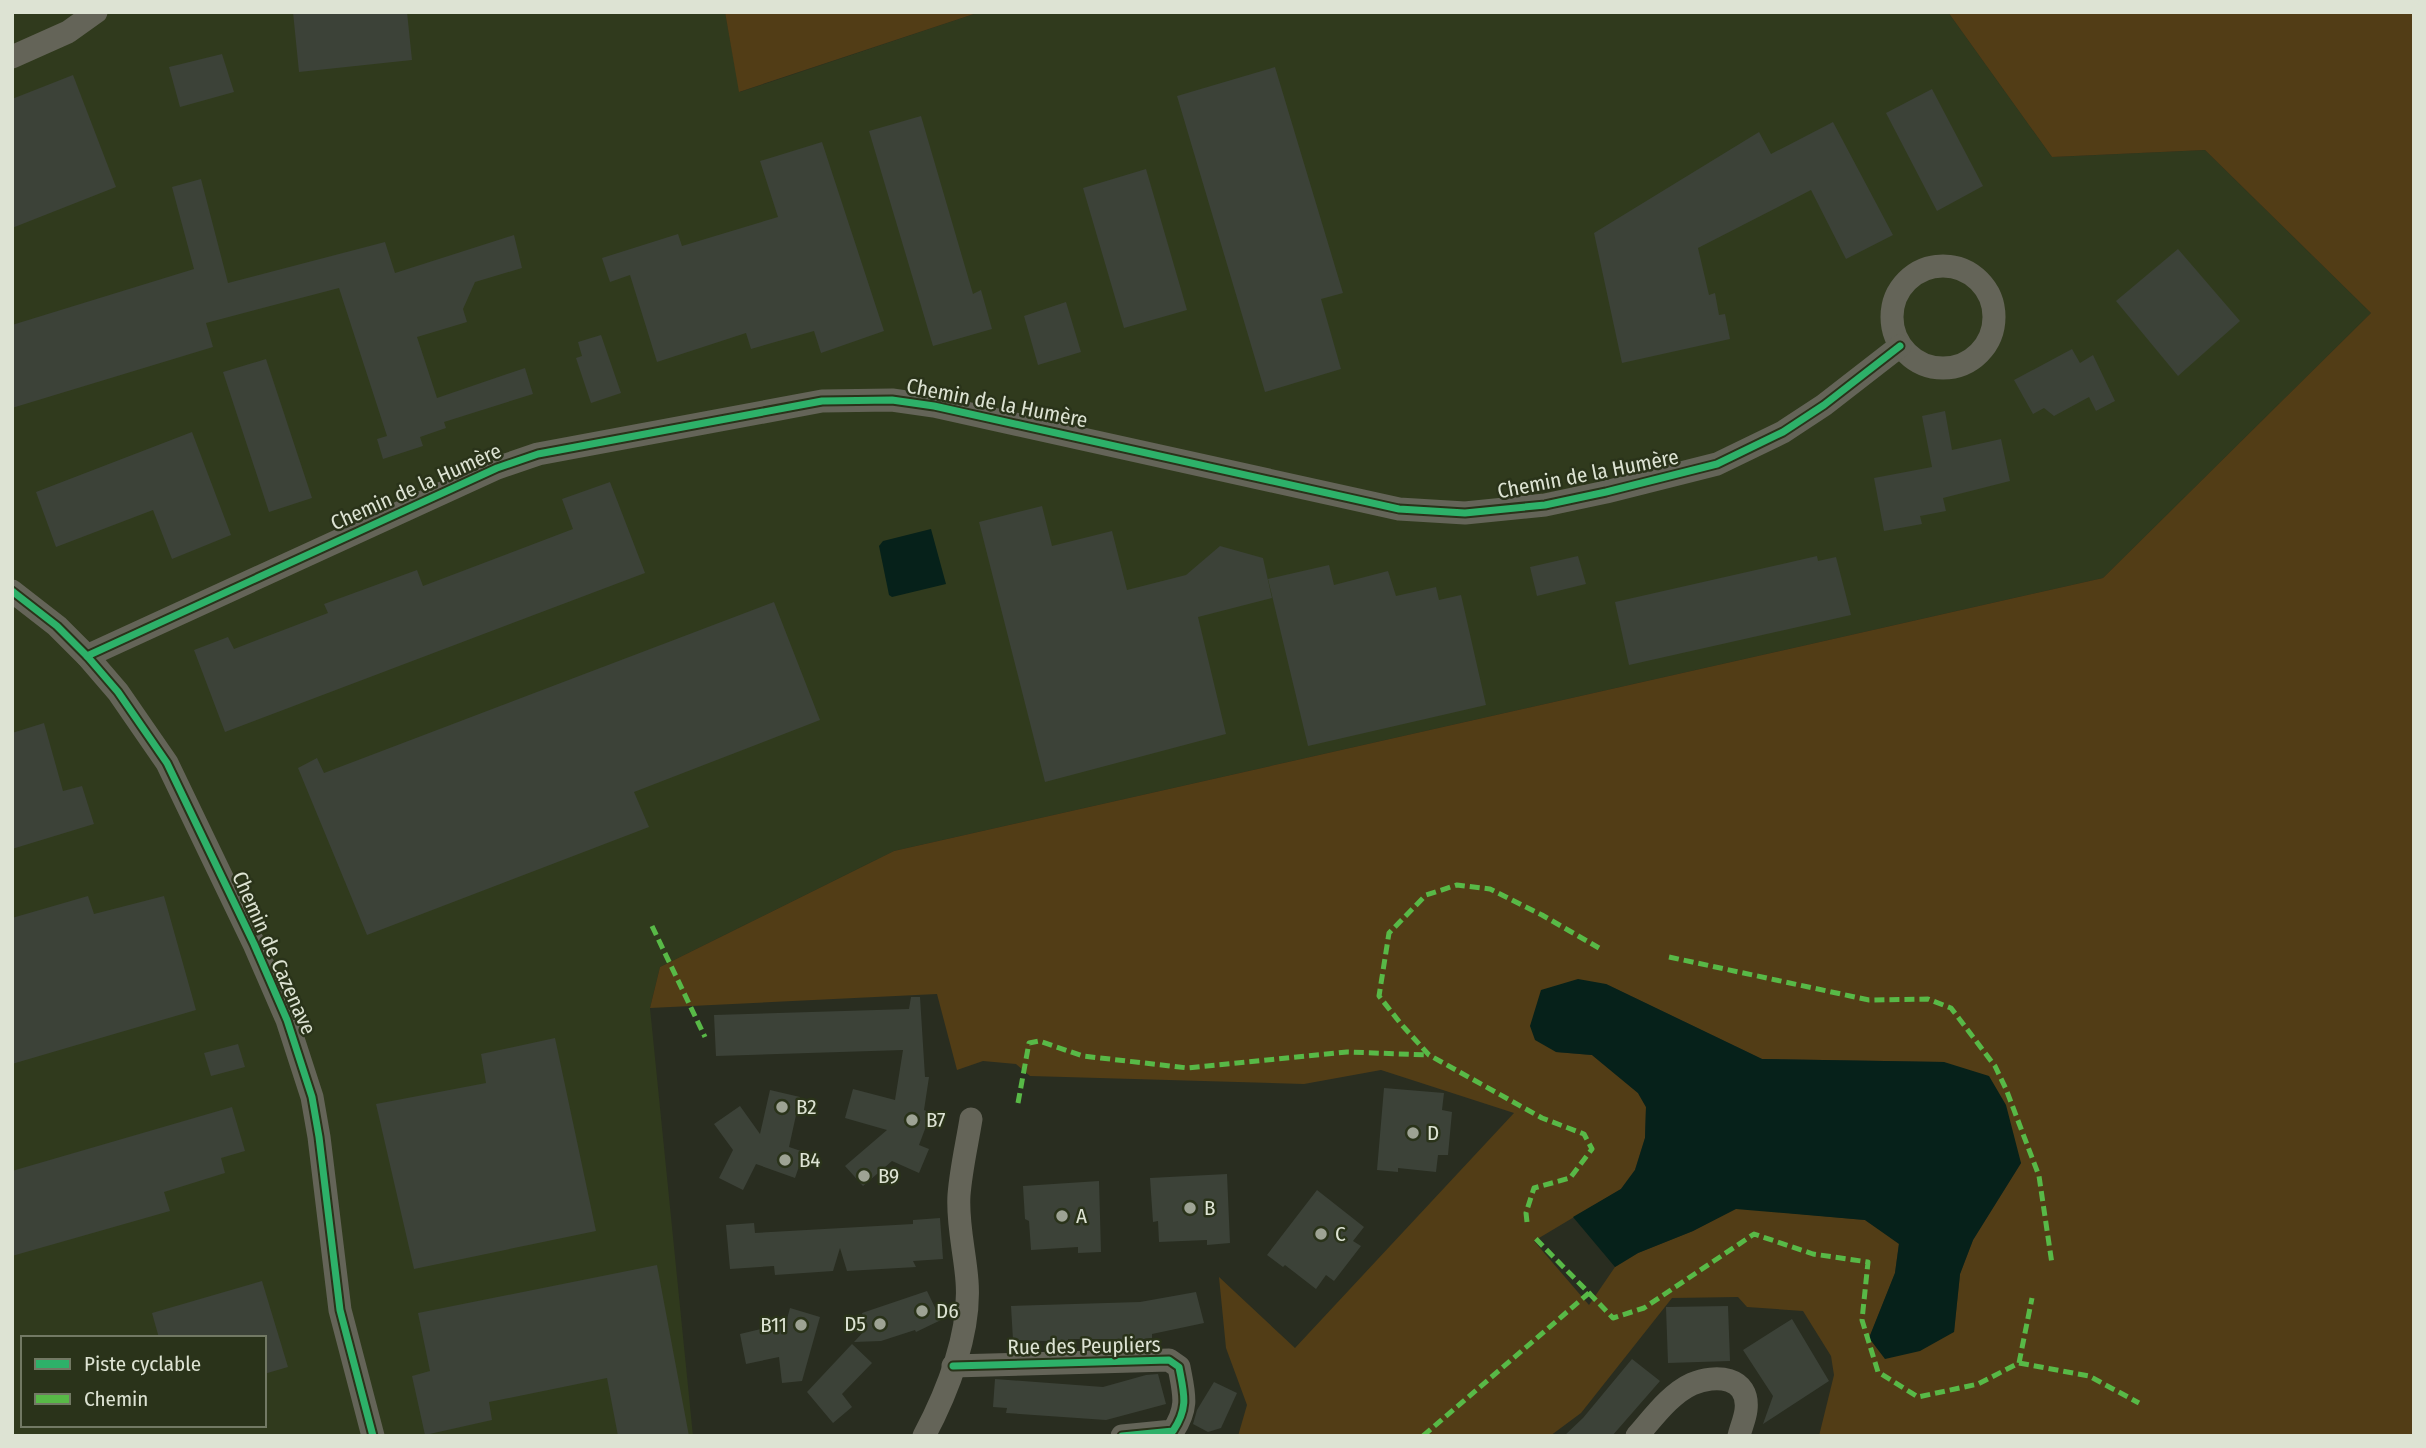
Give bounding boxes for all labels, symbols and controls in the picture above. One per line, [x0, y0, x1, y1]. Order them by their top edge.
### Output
street label: Chemin de la Humère [904, 373, 1090, 433]
street label: Chemin de la Humère [327, 438, 505, 536]
street label: Chemin de la Humère [1495, 444, 1681, 504]
street label: Chemin de Cazenave [226, 867, 322, 1039]
place label: B2 [796, 1094, 816, 1120]
marker: B2 [774, 1099, 790, 1115]
place label: B7 [926, 1107, 945, 1133]
marker: B7 [904, 1112, 920, 1128]
place label: D [1427, 1120, 1439, 1146]
marker: D [1405, 1125, 1421, 1141]
place label: B4 [799, 1147, 820, 1173]
marker: B4 [777, 1152, 793, 1168]
place label: B9 [878, 1163, 899, 1189]
marker: B9 [856, 1168, 872, 1184]
place label: B [1204, 1195, 1216, 1221]
marker: B [1182, 1200, 1198, 1216]
place label: A [1076, 1203, 1087, 1229]
marker: A [1054, 1208, 1070, 1224]
place label: C [1335, 1221, 1346, 1247]
marker: C [1313, 1226, 1329, 1242]
place label: D6 [936, 1298, 959, 1324]
marker: D6 [914, 1303, 930, 1319]
place label: D5 [844, 1311, 866, 1337]
place label: B11 [760, 1312, 787, 1338]
marker: D5 [872, 1316, 888, 1332]
marker: B11 [793, 1317, 809, 1333]
street label: Rue des Peupliers [1007, 1332, 1161, 1360]
legend [21, 1336, 266, 1427]
text: Piste cyclable [84, 1351, 201, 1377]
text: Chemin [84, 1386, 148, 1412]

